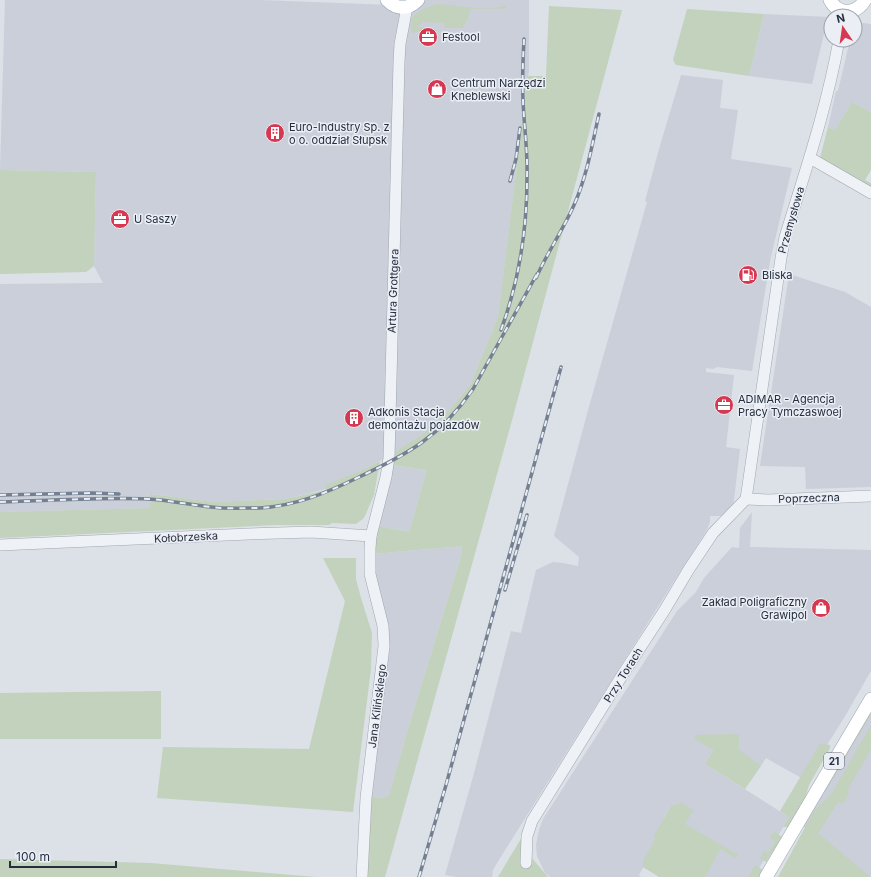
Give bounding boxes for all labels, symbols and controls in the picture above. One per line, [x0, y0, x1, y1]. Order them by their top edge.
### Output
north arrow [823, 8, 863, 48]
text: N [835, 10, 846, 26]
office icon: Festool [417, 26, 439, 48]
place label: Festool [442, 30, 480, 44]
place label: Centrum Narzędzi Kneblewski [451, 76, 545, 103]
shop icon: Centrum Narzędzi Kneblewski [426, 78, 448, 100]
place label: Euro-Industry Sp. z o o. oddział Słupsk [289, 120, 390, 147]
building icon: Euro-Industry Sp. z o o. oddział Słupsk [264, 122, 286, 144]
street label: Przemysłowa [775, 185, 807, 255]
office icon: U Saszy [109, 208, 131, 230]
place label: U Saszy [134, 212, 177, 226]
street label: Artura Grottgera [385, 249, 401, 333]
fuel station icon: Bliska [737, 264, 759, 286]
place label: Bliska [762, 268, 793, 282]
place label: ADIMAR - Agencja Pracy Tymczaswoej [738, 392, 842, 419]
office icon: ADIMAR - Agencja Pracy Tymczaswoej [713, 394, 735, 416]
place label: Adkonis Stacja demontażu pojazdów [368, 405, 480, 432]
building icon: Adkonis Stacja demontażu pojazdów [343, 407, 365, 429]
street label: Poprzeczna [778, 490, 840, 506]
street label: Kołobrzeska [154, 528, 218, 546]
place label: Zakład Poligraficzny Grawipol [702, 595, 807, 622]
shop icon: Zakład Poligraficzny Grawipol [810, 597, 832, 619]
street label: Przy Torach [601, 645, 645, 705]
street label: Jana Kilińskiego [365, 663, 389, 749]
road number: 21 [824, 753, 844, 769]
scale bar [10, 843, 116, 869]
text: 100 m [16, 849, 50, 864]

